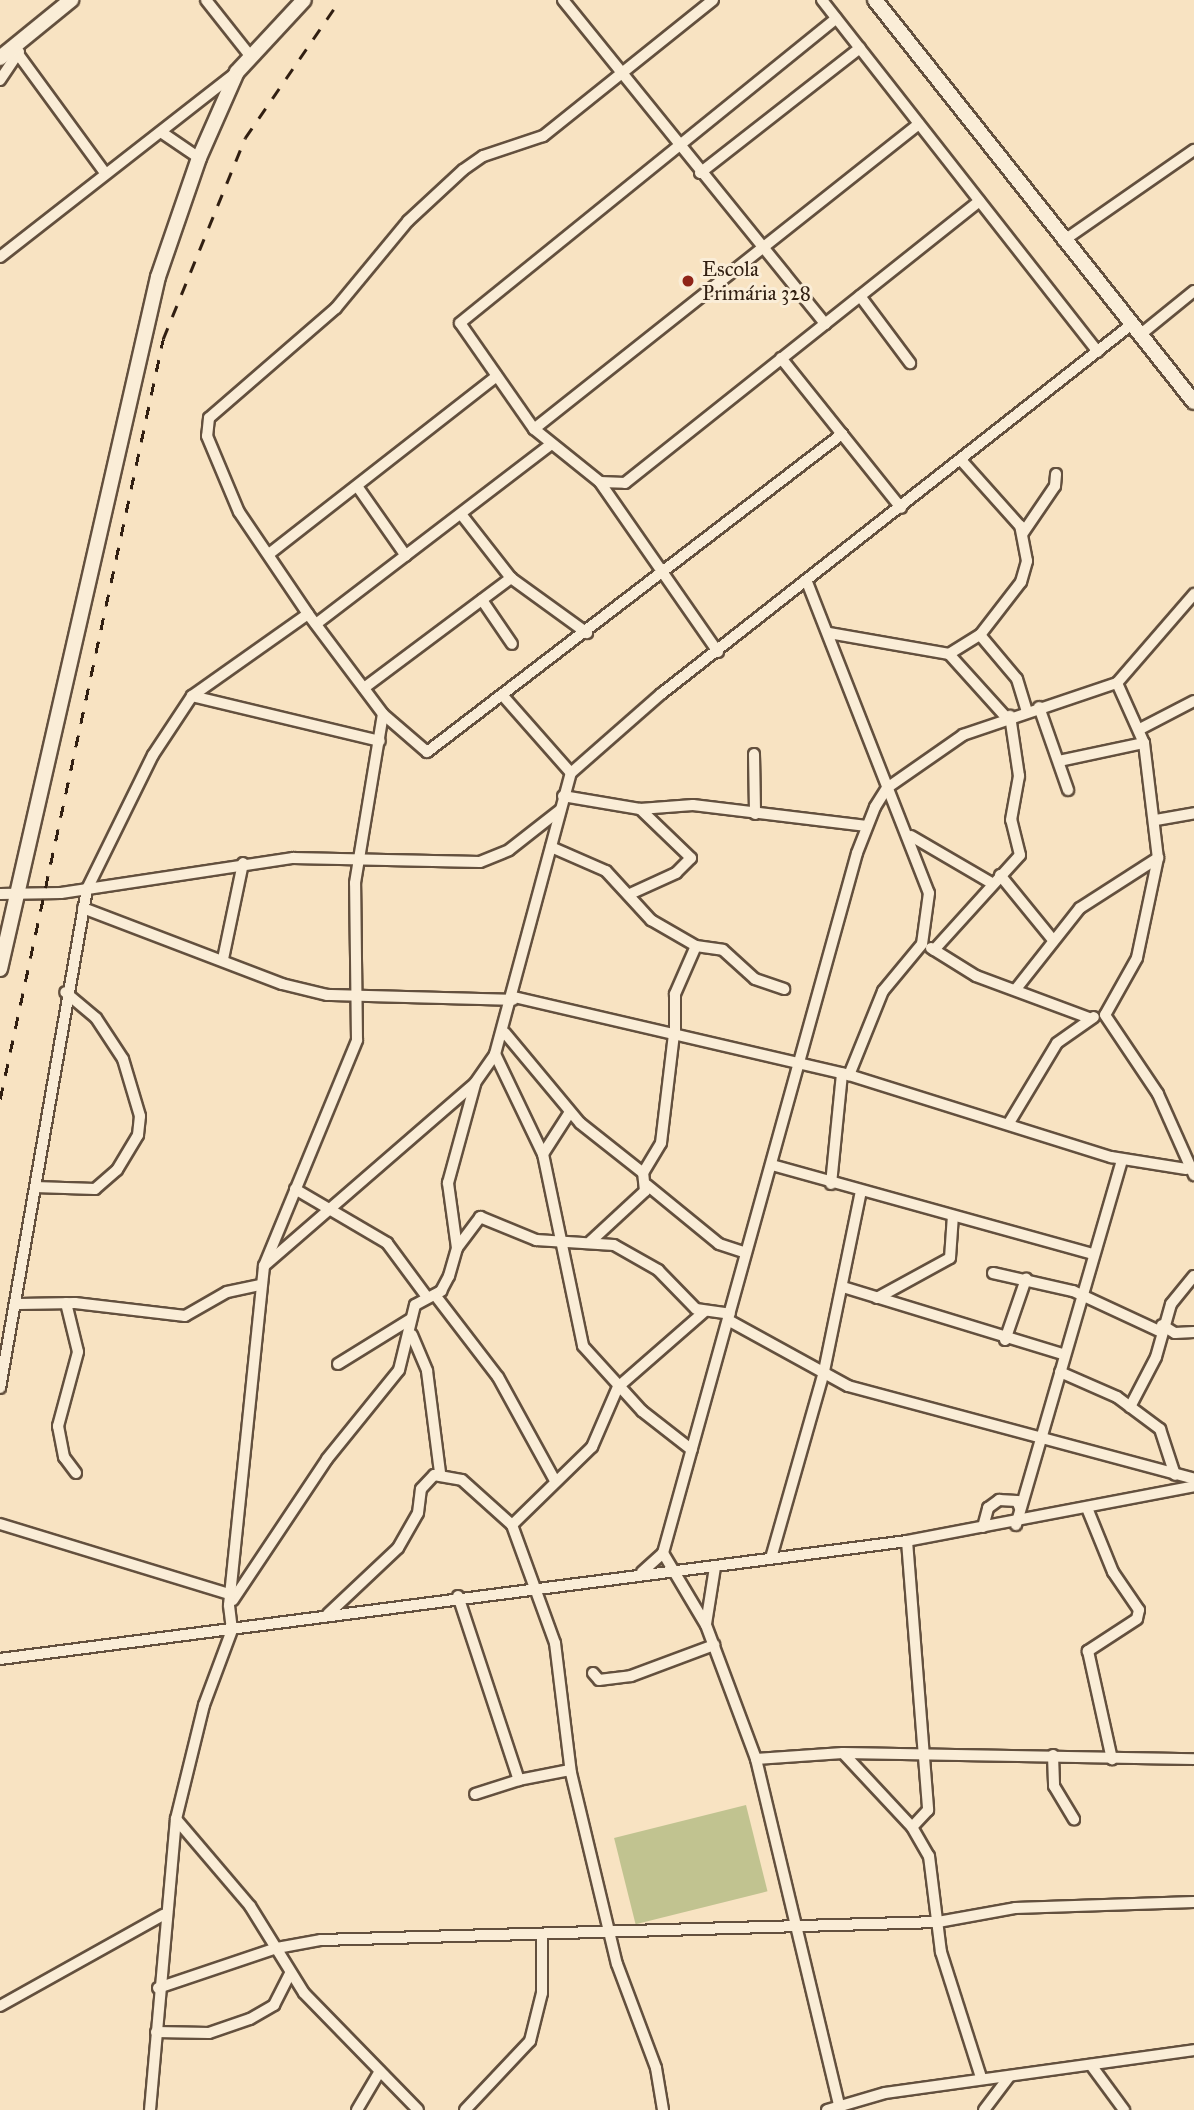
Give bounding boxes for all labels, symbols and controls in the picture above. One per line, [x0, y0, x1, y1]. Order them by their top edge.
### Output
place label: Escola Primária 328 [702, 256, 811, 306]
marker: Escola Primária 328 [680, 273, 696, 289]

